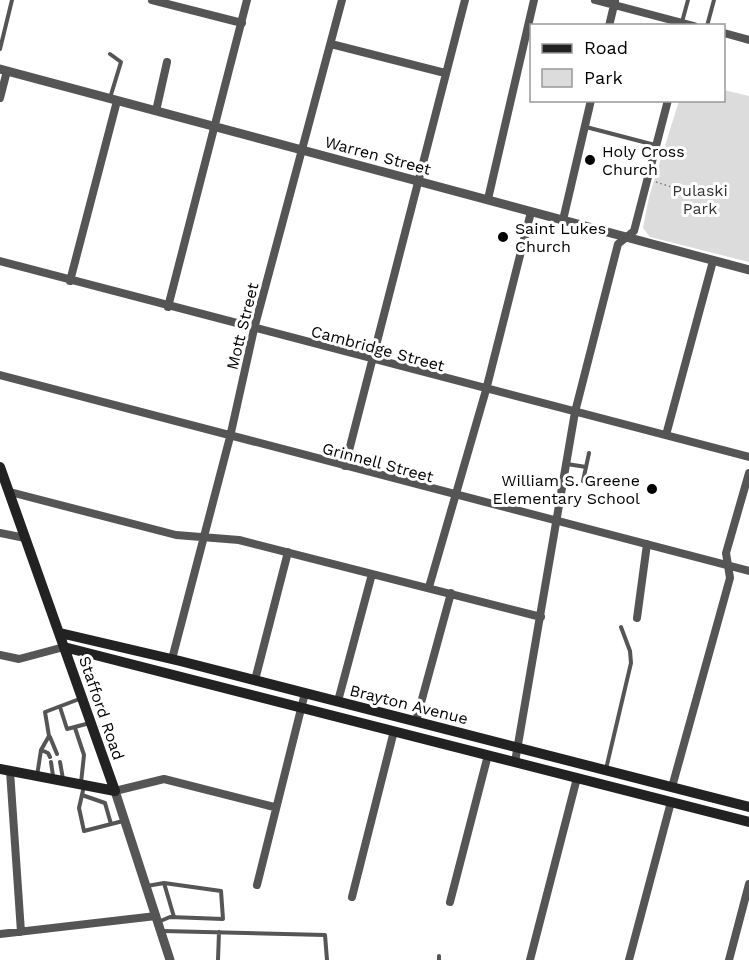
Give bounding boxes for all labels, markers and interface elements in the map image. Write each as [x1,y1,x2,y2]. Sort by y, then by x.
legend [530,24,725,102]
text: Road [584,37,628,58]
text: Park [584,67,623,88]
street label: Warren Street [323,132,433,179]
place label: Holy Cross Church [602,142,685,179]
marker: Holy Cross Church [583,153,597,167]
park label: Pulaski Park [672,181,728,218]
place label: Saint Lukes Church [515,219,606,256]
marker: Saint Lukes Church [496,230,510,244]
street label: Mott Street [223,280,263,372]
street label: Cambridge Street [309,322,447,376]
street label: Grinnell Street [320,439,436,487]
place label: William S. Greene Elementary School [493,471,640,508]
marker: William S. Greene Elementary School [645,482,659,496]
street label: Stafford Road [75,654,128,763]
street label: Brayton Avenue [348,681,470,728]

